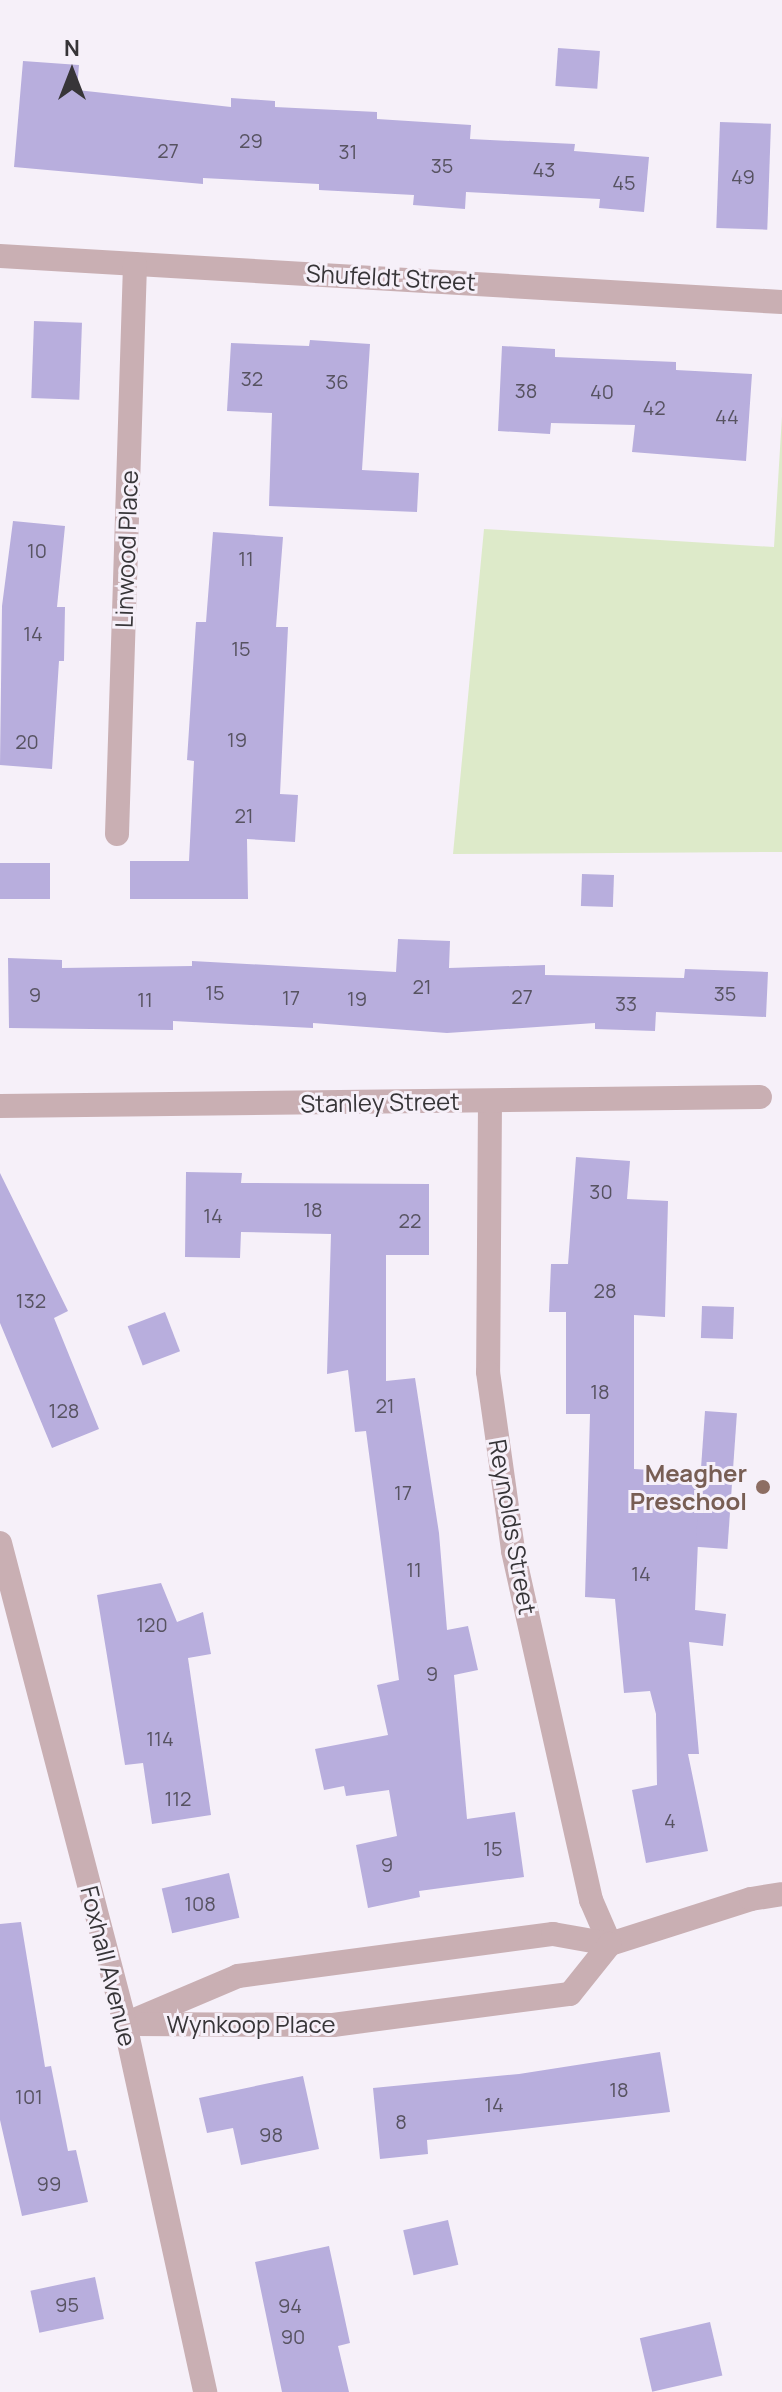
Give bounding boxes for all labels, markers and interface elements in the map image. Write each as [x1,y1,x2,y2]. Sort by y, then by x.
north arrow [32,32,112,112]
text: N [64,33,80,63]
house number: 29 [239,128,263,152]
house number: 27 [157,138,179,162]
house number: 31 [339,139,357,163]
house number: 35 [431,153,453,177]
house number: 43 [533,157,555,181]
house number: 49 [731,164,755,188]
house number: 45 [612,170,636,194]
street label: Shufeldt Street [305,258,477,296]
house number: 32 [241,366,263,390]
house number: 36 [325,369,349,393]
house number: 38 [515,378,537,402]
house number: 40 [590,379,614,403]
house number: 42 [642,395,666,419]
house number: 44 [715,404,739,428]
street label: Linwood Place [109,470,143,628]
house number: 10 [27,538,47,562]
house number: 11 [238,546,254,570]
house number: 14 [23,621,43,645]
house number: 15 [231,636,251,660]
house number: 19 [227,727,247,751]
house number: 20 [15,729,39,753]
house number: 21 [234,803,254,827]
house number: 21 [412,974,432,998]
house number: 15 [205,980,225,1004]
house number: 35 [714,981,736,1005]
house number: 9 [29,982,41,1006]
house number: 27 [511,984,533,1008]
house number: 17 [282,985,300,1009]
house number: 19 [347,986,367,1010]
house number: 11 [137,987,153,1011]
house number: 33 [615,991,637,1015]
street label: Stanley Street [300,1086,460,1118]
house number: 30 [589,1179,613,1203]
house number: 18 [303,1197,323,1221]
house number: 14 [203,1203,223,1227]
house number: 22 [399,1208,421,1232]
house number: 28 [593,1278,617,1302]
house number: 132 [16,1288,46,1312]
house number: 18 [590,1379,610,1403]
house number: 21 [375,1393,395,1417]
house number: 128 [49,1398,79,1422]
street label: Reynolds Street [483,1437,543,1617]
place label: Meagher Preschool [630,1459,747,1515]
marker: Meagher Preschool [754,1478,772,1496]
house number: 17 [394,1480,412,1504]
house number: 11 [406,1557,422,1581]
house number: 14 [631,1561,651,1585]
house number: 120 [136,1612,168,1636]
house number: 9 [426,1661,438,1685]
house number: 114 [146,1726,174,1750]
house number: 112 [165,1786,191,1810]
house number: 4 [664,1808,676,1832]
house number: 15 [483,1836,503,1860]
house number: 9 [381,1852,393,1876]
street label: Foxhall Avenue [75,1883,143,2049]
house number: 108 [184,1891,216,1915]
street label: Wynkoop Place [167,2010,335,2038]
house number: 18 [609,2077,629,2101]
house number: 101 [15,2084,43,2108]
house number: 14 [484,2092,504,2116]
house number: 8 [395,2109,407,2133]
house number: 98 [259,2122,283,2146]
house number: 99 [37,2171,61,2195]
house number: 95 [55,2292,79,2316]
house number: 94 [278,2293,302,2317]
house number: 90 [281,2324,305,2348]

